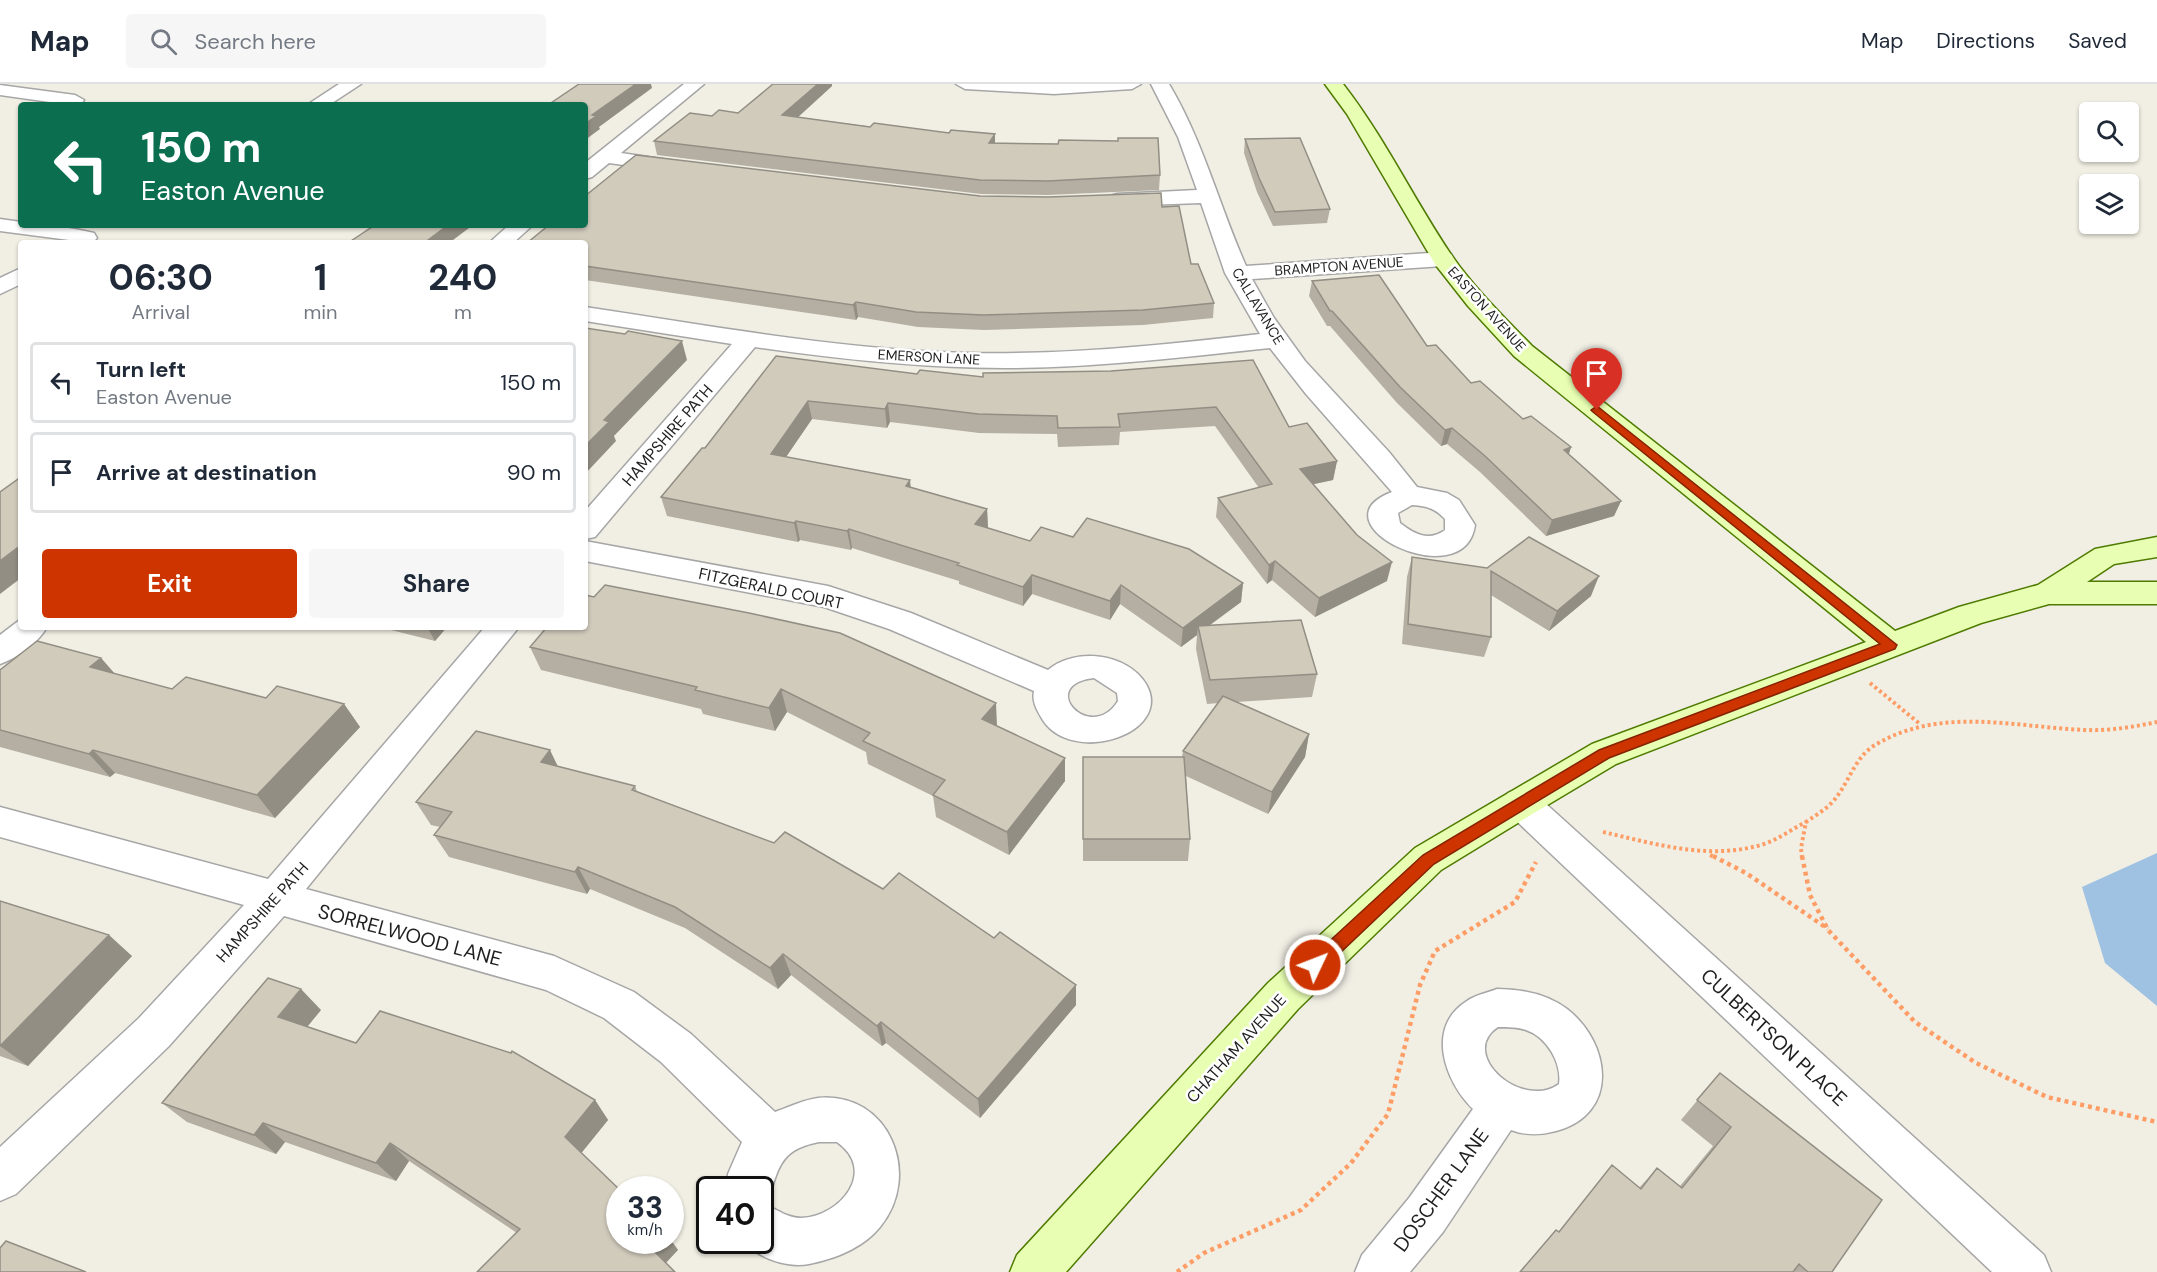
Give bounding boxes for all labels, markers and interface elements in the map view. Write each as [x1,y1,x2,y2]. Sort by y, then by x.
search box [126,14,546,68]
text: Map [30,23,90,60]
icon: search [147,25,180,58]
text: Search here [195,27,316,56]
text: Map [1861,27,1903,55]
text: Directions [1936,27,2035,55]
text: Saved [2068,27,2127,55]
map controls [2079,102,2139,234]
button: search [2079,102,2139,162]
text: 150 m [141,120,261,175]
icon: left [42,126,120,204]
text: Easton Avenue [141,173,325,208]
button: layers [2079,174,2139,234]
street label: BRAMPTON AVENUE [1274,252,1404,279]
text: 06:30 [109,254,213,301]
text: 1 [314,254,327,301]
text: 240 [428,254,497,301]
street label: EASTON AVENUE [1444,263,1530,355]
street label: CALLAVANCE [1228,264,1288,348]
text: Arrival [132,299,190,325]
text: min [304,299,338,325]
text: m [454,299,472,325]
street label: EMERSON LANE [877,345,981,369]
pin [1571,348,1622,410]
text: Turn left [96,355,186,384]
icon: arrive [1580,357,1613,390]
icon: left [45,366,78,399]
text: 150 m [500,368,561,397]
street label: HAMPSHIRE PATH [617,380,717,491]
text: Easton Avenue [96,384,232,410]
icon: arrive [45,456,78,489]
text: Arrive at destination [96,458,317,487]
text: 90 m [507,458,561,487]
button: Exit [42,549,297,618]
button: Share [309,549,564,618]
street label: FITZGERALD COURT [697,563,845,614]
street label: HAMPSHIRE PATH [212,858,313,967]
street label: SORRELWOOD LANE [315,898,505,972]
position arrow [1283,933,1347,997]
street label: CULBERTSON PLACE [1695,963,1853,1111]
street label: CHATHAM AVENUE [1182,990,1291,1107]
street label: DOSCHER LANE [1388,1123,1494,1257]
speed limit sign: 40 [696,1176,774,1254]
text: 33 [627,1188,663,1227]
text: km/h [627,1220,663,1240]

